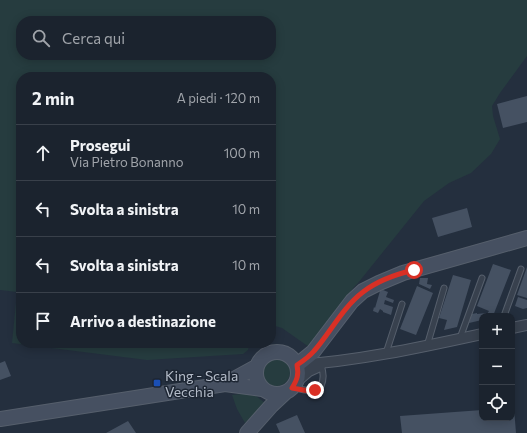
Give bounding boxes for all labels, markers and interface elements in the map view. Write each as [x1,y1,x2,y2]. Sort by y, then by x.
search box [16,16,276,60]
icon: search [30,27,52,49]
text: Cerca qui [62,29,125,47]
text: 2 min [32,88,74,109]
text: A piedi · 120 m [177,90,260,106]
text: Prosegui [70,136,130,154]
icon: ahead [32,142,54,164]
text: 100 m [224,145,260,161]
text: Via Pietro Bonanno [70,154,183,170]
icon: left [32,198,54,220]
text: Svolta a sinistra [70,200,179,218]
text: 10 m [232,201,260,217]
icon: left [32,254,54,276]
text: Svolta a sinistra [70,256,179,274]
text: 10 m [232,257,260,273]
route start [405,261,423,279]
icon: arrive [32,310,54,332]
text: Arrivo a destinazione [70,312,216,330]
map controls [479,313,515,421]
button: + [479,313,515,349]
button: − [479,349,515,385]
place label: King - Scala Vecchia [165,367,238,400]
marker: King - Scala Vecchia [152,378,162,388]
route end [306,381,324,399]
button: locate [479,385,515,421]

